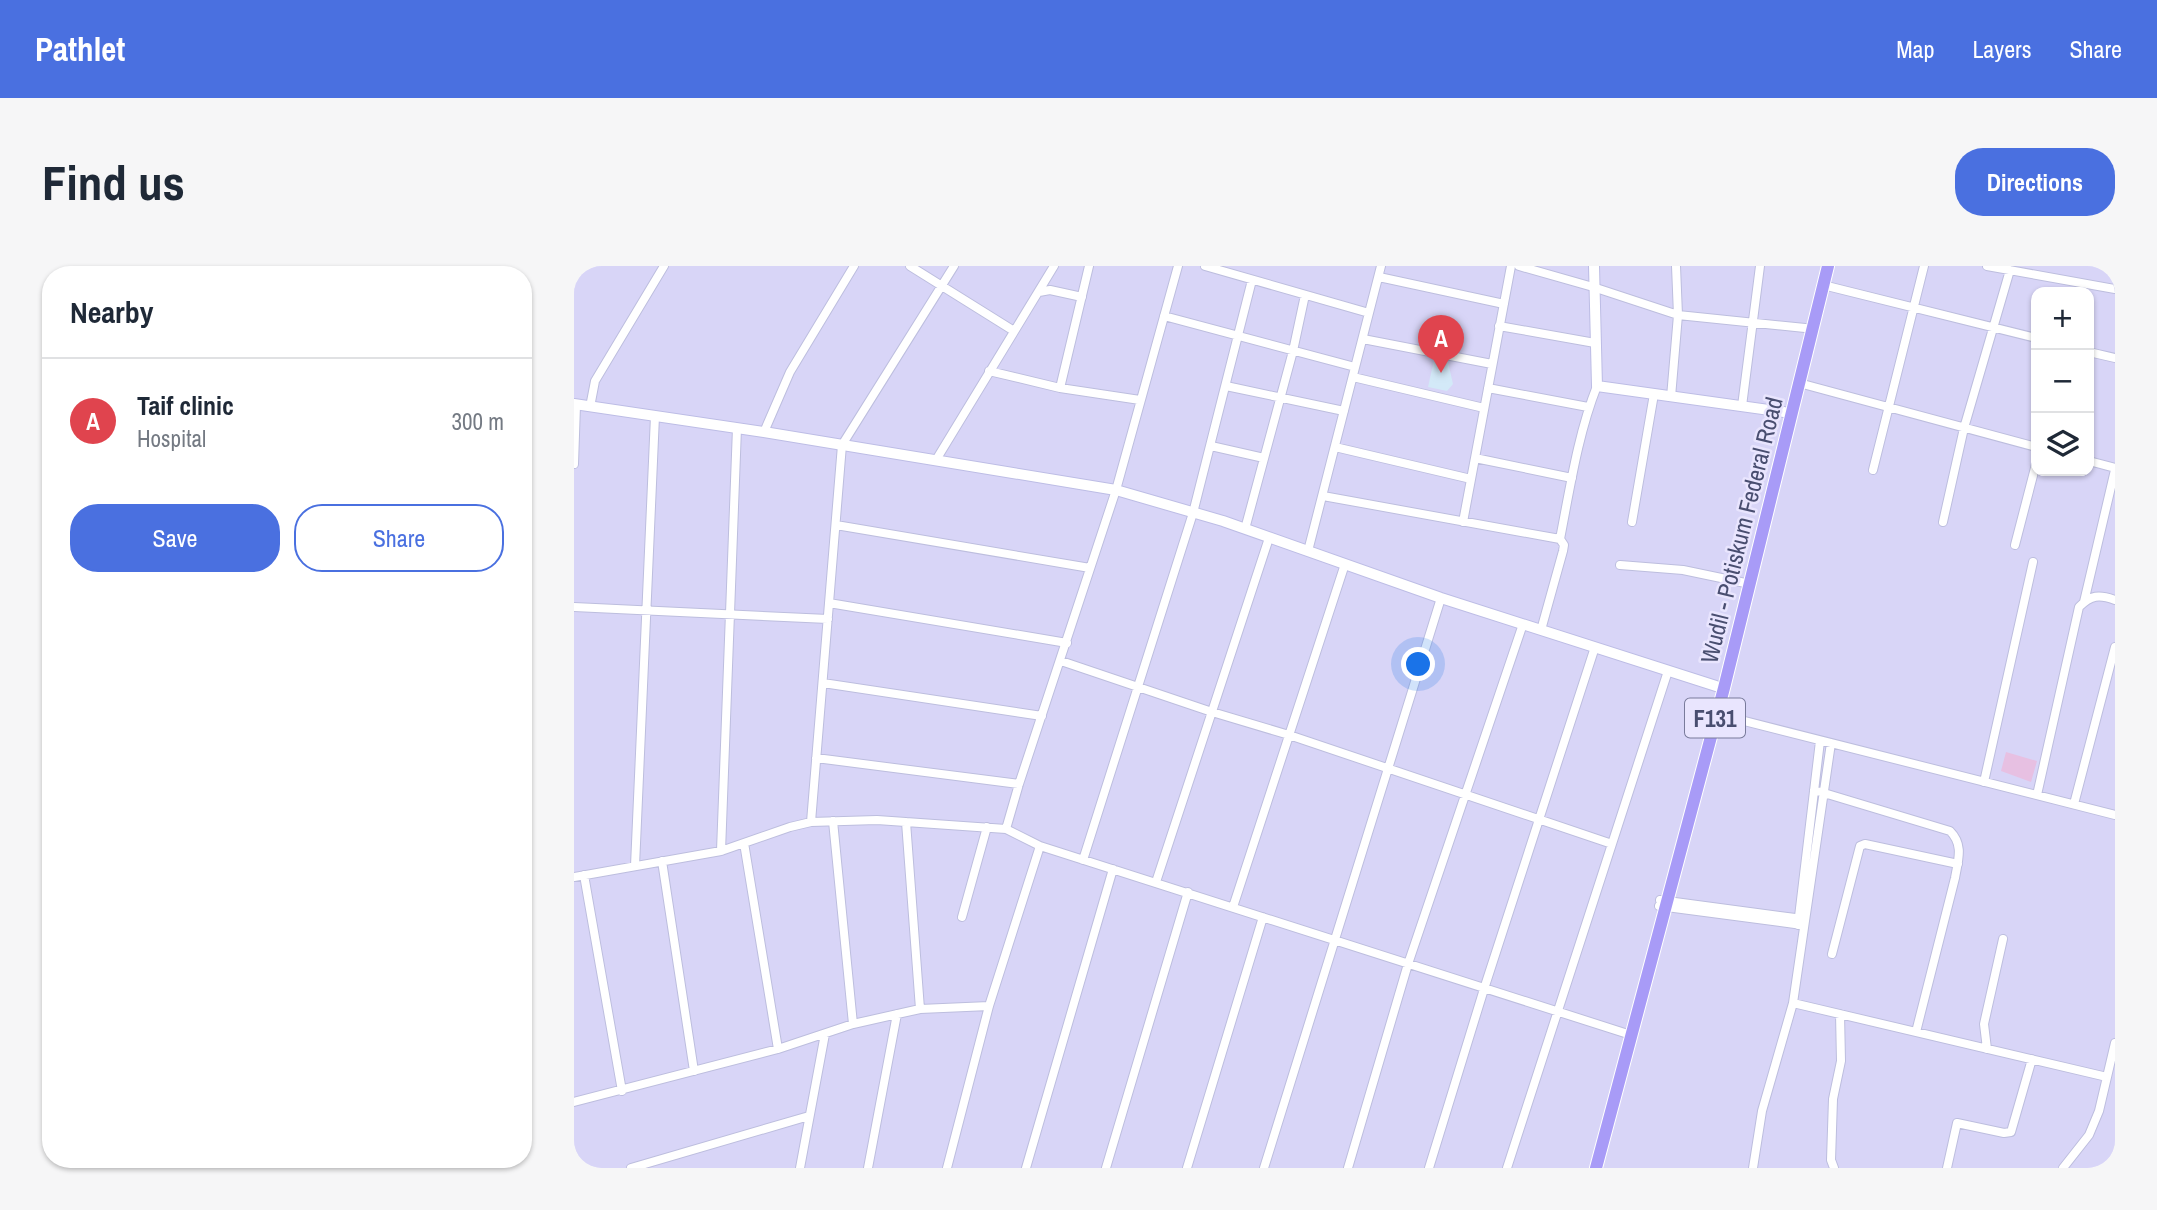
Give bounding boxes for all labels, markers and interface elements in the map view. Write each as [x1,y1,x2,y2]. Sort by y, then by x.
text: Pathlet [35,27,125,71]
text: Map [1896,33,1934,65]
text: Layers [1972,33,2031,65]
text: Share [2069,33,2122,65]
button: Directions [1955,148,2115,216]
text: Find us [42,149,185,215]
map controls [2031,287,2094,476]
button: + [2031,287,2094,350]
text: Nearby [70,292,153,332]
pin: A [1418,315,1464,373]
button: − [2031,350,2094,413]
text: Taif clinic [137,388,234,423]
street label: Wudil - Potiskum Federal Road [1692,394,1790,666]
text: A [86,406,100,437]
text: 300 m [452,406,504,437]
button: layers [2031,413,2094,476]
text: Hospital [137,423,206,454]
button: Save [70,504,280,572]
button: Share [294,504,504,572]
your location [1401,647,1435,681]
road number: F131 [1685,698,1745,738]

